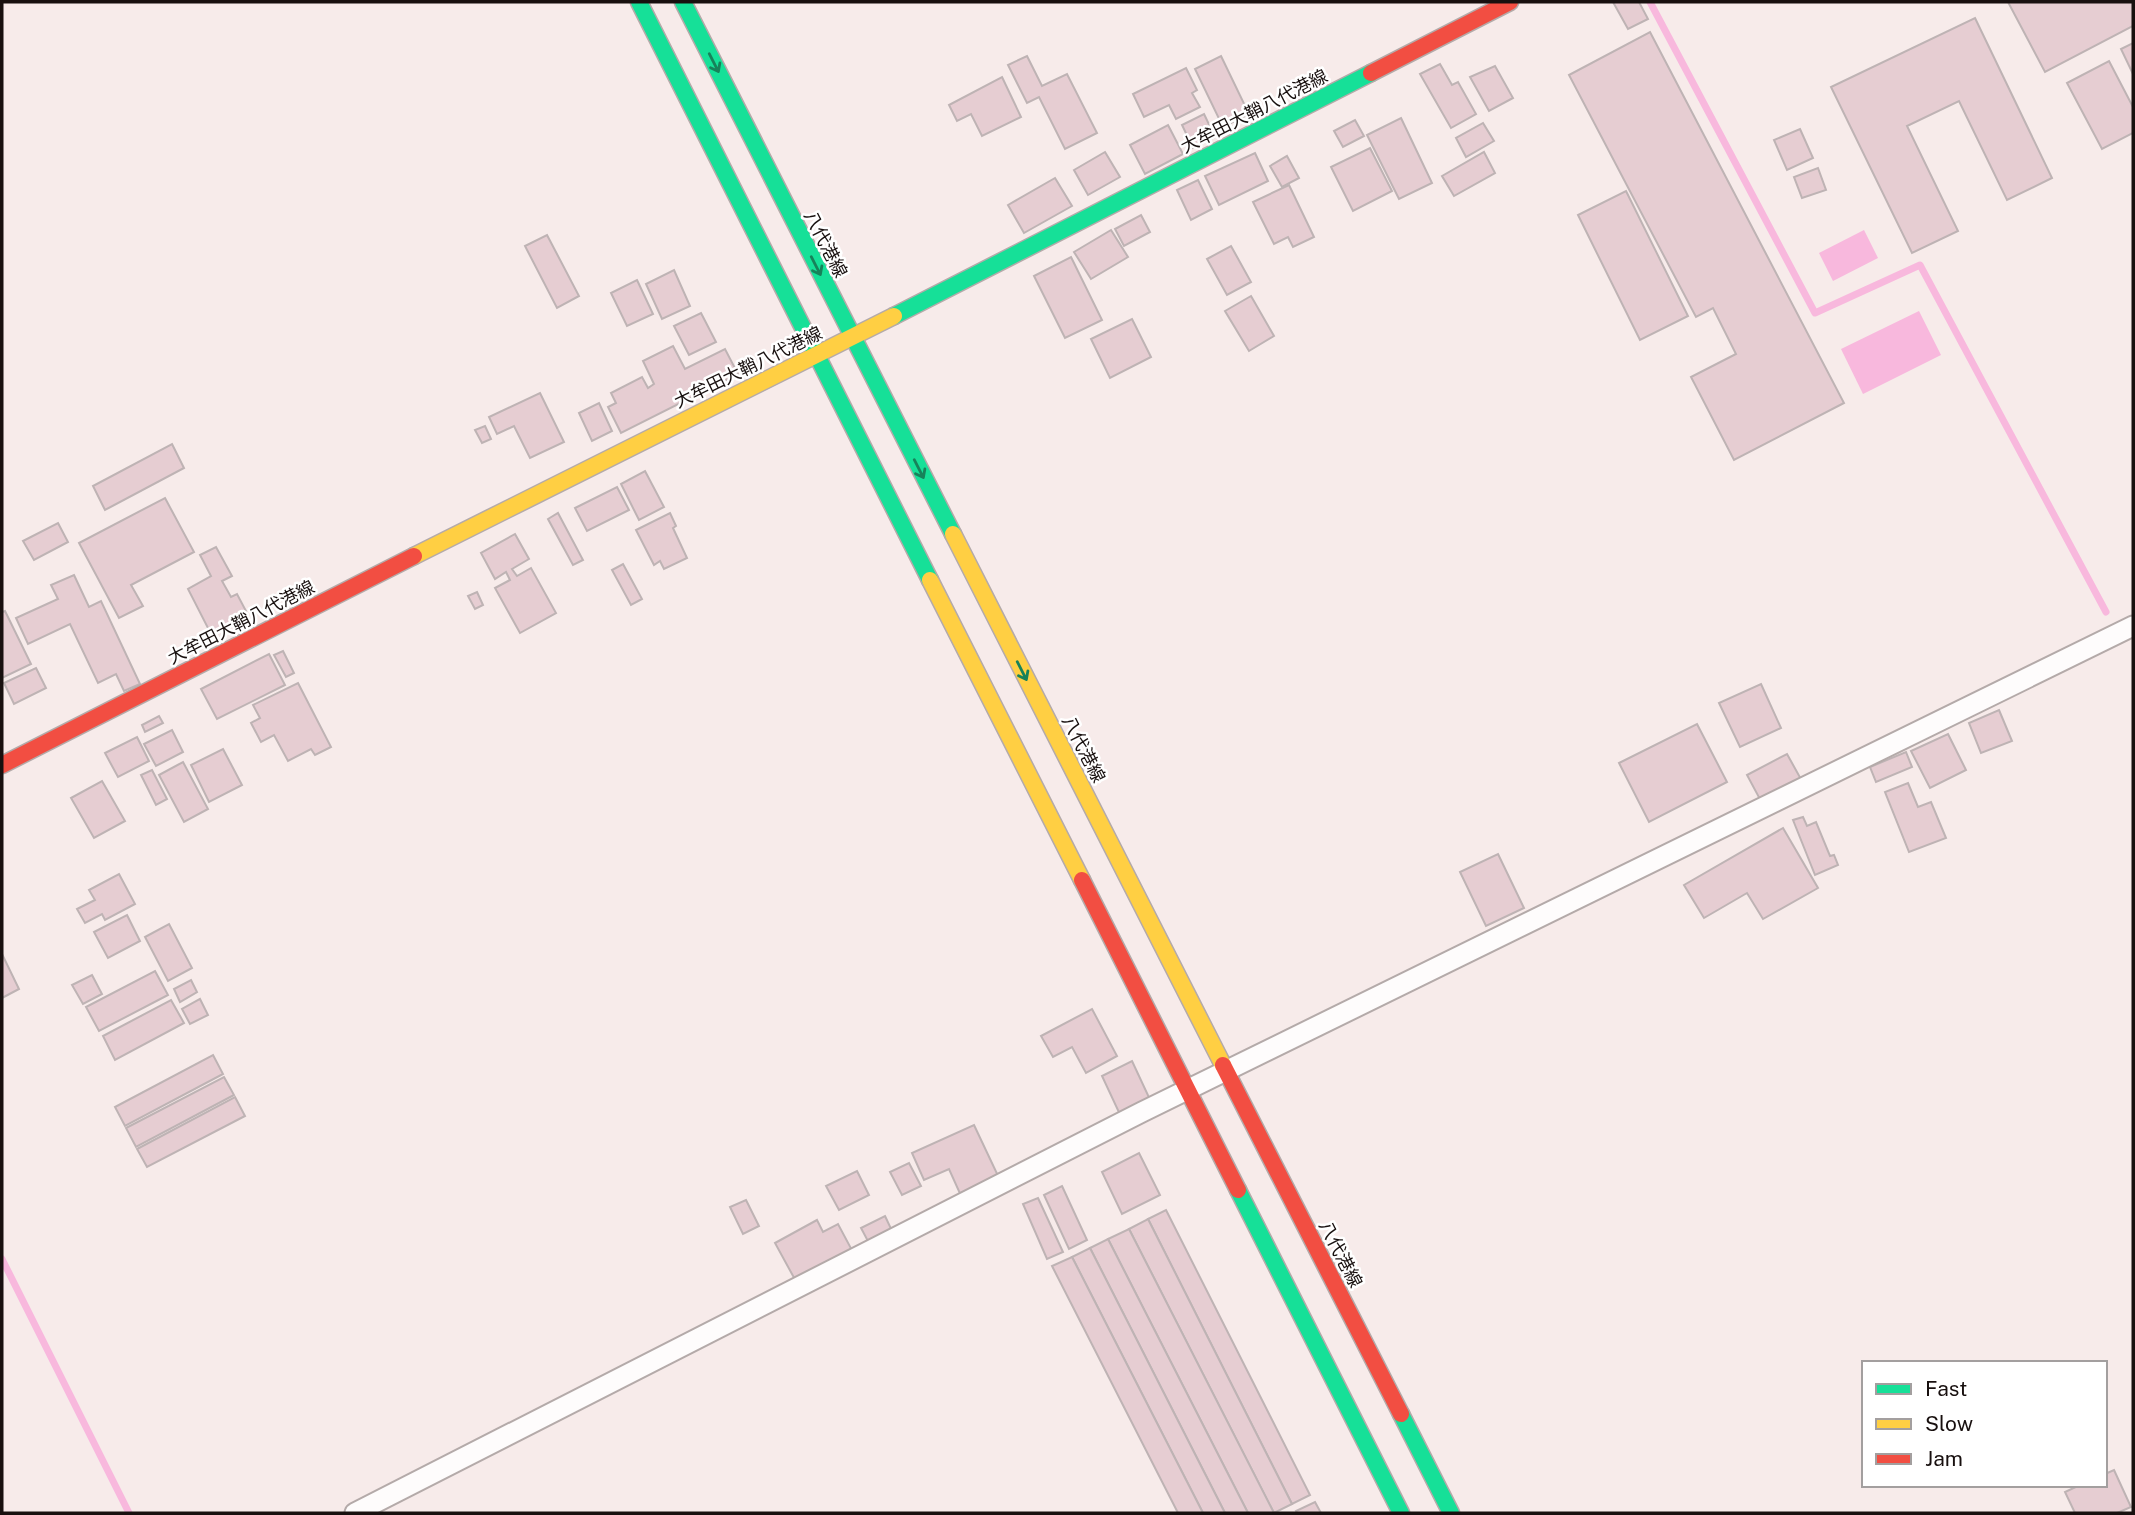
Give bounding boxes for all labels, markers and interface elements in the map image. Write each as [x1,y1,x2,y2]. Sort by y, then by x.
one-way arrow [707,52,721,73]
street label: 大牟田大鞘八代港線 [1177,65,1331,157]
street label: 八代港線 [800,207,852,281]
one-way arrow [809,255,823,276]
street label: 大牟田大鞘八代港線 [671,322,825,412]
one-way arrow [913,458,926,479]
street label: 大牟田大鞘八代港線 [164,576,318,668]
one-way arrow [1016,660,1030,681]
street label: 八代港線 [1058,712,1110,786]
street label: 八代港線 [1315,1217,1367,1291]
legend [1862,1361,2107,1487]
text: Fast [1925,1376,1967,1401]
text: Slow [1925,1411,1973,1436]
text: Jam [1925,1446,1963,1471]

